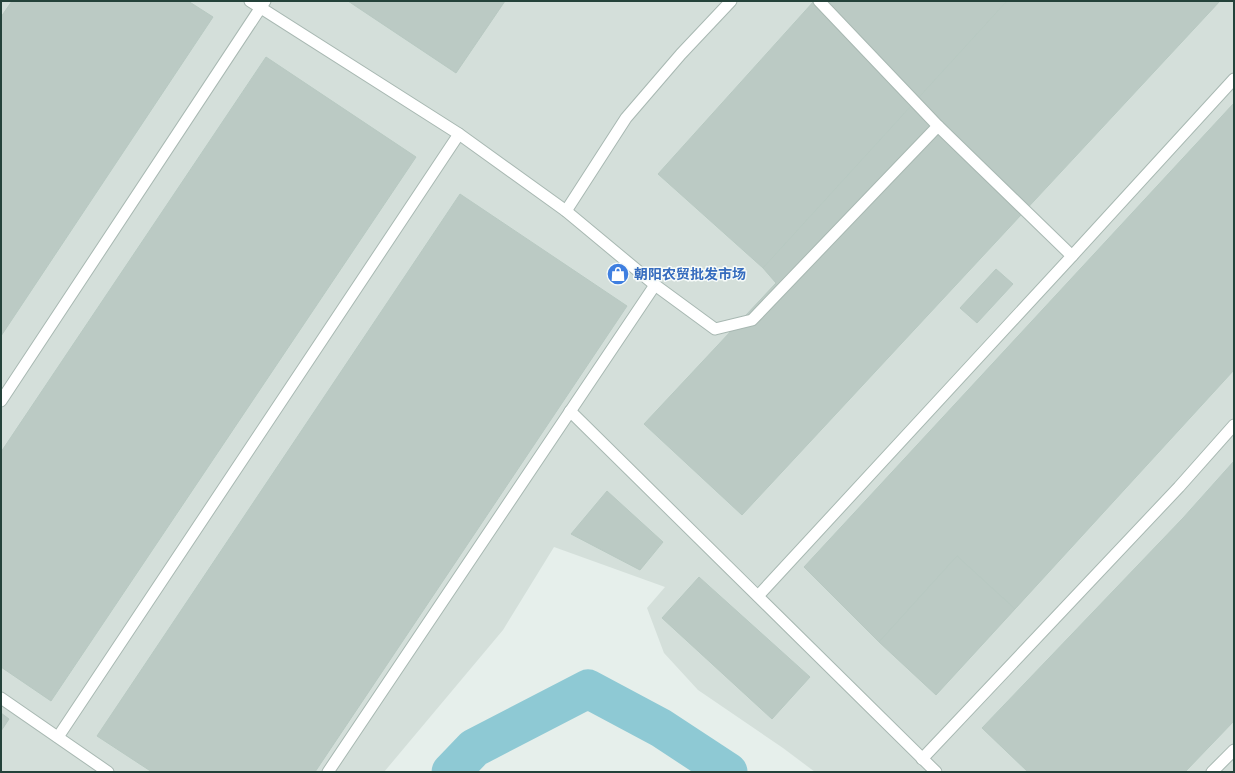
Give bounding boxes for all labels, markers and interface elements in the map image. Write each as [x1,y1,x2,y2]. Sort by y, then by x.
shop icon: 朝阳农贸批发市场 [605,261,631,287]
place label: 朝阳农贸批发市场 [634,266,746,283]

